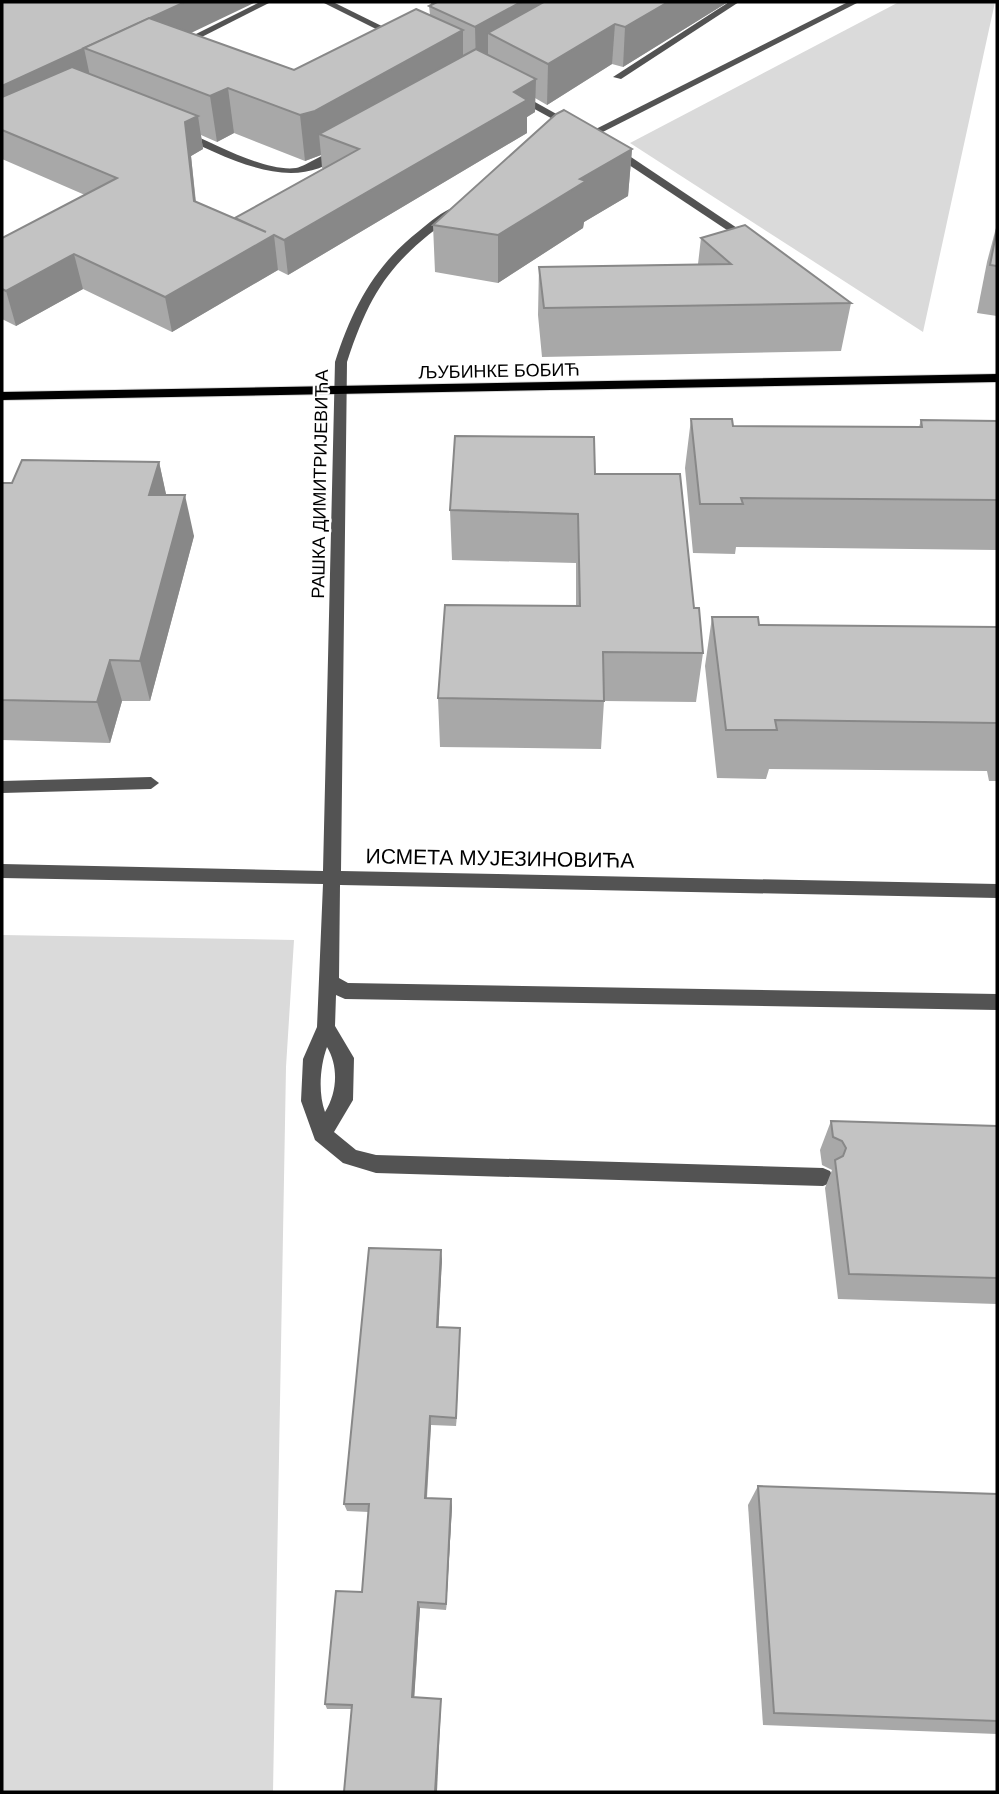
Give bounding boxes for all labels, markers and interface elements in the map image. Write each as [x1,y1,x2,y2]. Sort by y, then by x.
street label: ЉУБИНКЕ БОБИЋ [418,360,580,382]
street label: РАШКА ДИМИТРИЈЕВИЋА [308,369,332,599]
street label: ИСМЕТА МУЈЕЗИНОВИЋА [365,844,635,872]

